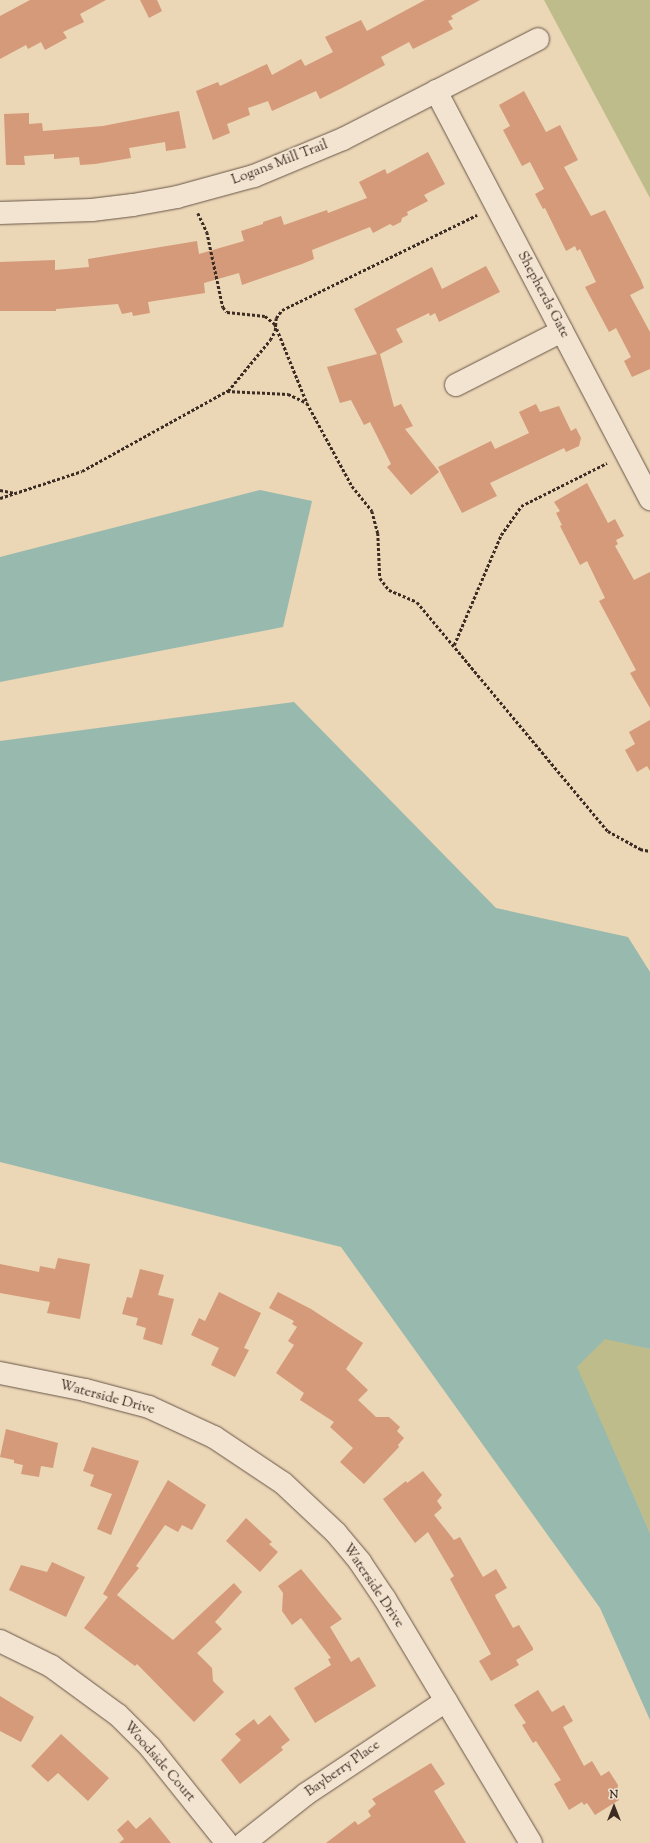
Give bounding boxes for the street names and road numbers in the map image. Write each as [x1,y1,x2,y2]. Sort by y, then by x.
street label: Logans Mill Trail [229,137,331,189]
street label: Shepherds Gate [513,249,573,341]
street label: Waterside Drive [58,1377,156,1419]
street label: Waterside Drive [339,1541,407,1631]
street label: Woodside Court [120,1718,198,1806]
street label: Bayberry Place [302,1737,384,1801]

